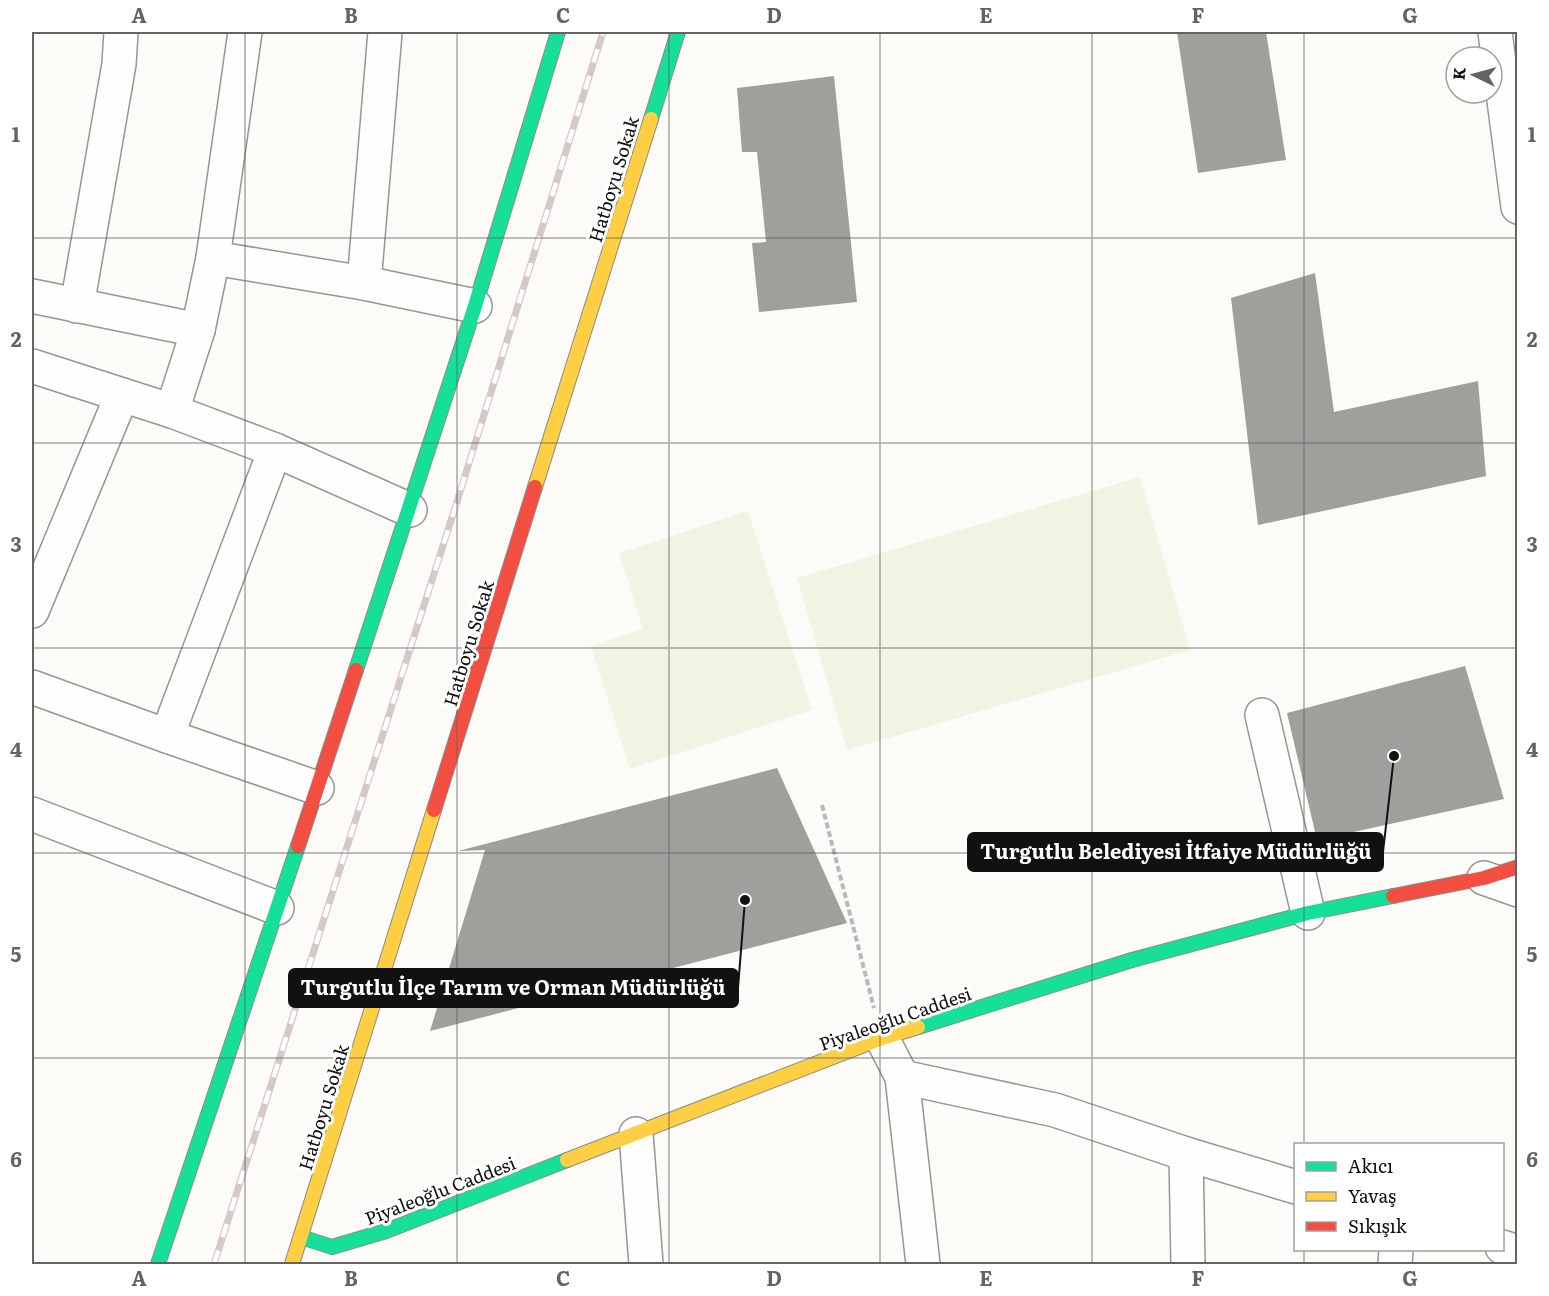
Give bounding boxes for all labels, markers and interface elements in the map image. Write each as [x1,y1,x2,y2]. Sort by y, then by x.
text: A [131,0,147,29]
text: B [344,0,358,29]
text: C [556,0,570,29]
text: D [766,0,782,29]
text: E [979,0,993,29]
text: F [1192,0,1205,29]
text: G [1402,0,1418,29]
north arrow [1444,45,1504,105]
text: K [1446,66,1471,81]
street label: Hatboyu Sokak [581,112,645,245]
text: 1 [12,118,20,148]
text: 1 [1528,118,1536,148]
text: 2 [11,323,22,353]
text: 2 [1527,323,1538,353]
text: 3 [10,528,22,558]
text: 3 [1526,528,1538,558]
street label: Hatboyu Sokak [436,576,500,709]
text: 4 [10,733,22,763]
text: 4 [1526,733,1538,763]
callout: Turgutlu Belediyesi İtfaiye Müdürlüğü [968,833,1383,871]
text: Turgutlu Belediyesi İtfaiye Müdürlüğü [980,835,1372,865]
text: 5 [11,938,22,968]
text: 5 [1527,938,1538,968]
callout: Turgutlu İlçe Tarım ve Orman Müdürlüğü [289,969,738,1007]
text: Turgutlu İlçe Tarım ve Orman Müdürlüğü [301,971,725,1001]
street label: Piyaleoğlu Caddesi [815,979,975,1057]
street label: Hatboyu Sokak [291,1040,355,1173]
text: 6 [10,1143,22,1173]
legend [1294,1143,1504,1251]
text: 6 [1526,1143,1538,1173]
street label: Piyaleoğlu Caddesi [361,1149,519,1231]
text: Akıcı [1348,1152,1393,1179]
text: Yavaş [1348,1182,1396,1209]
text: Sıkışık [1348,1212,1408,1239]
text: A [131,1262,147,1292]
text: B [344,1262,358,1292]
text: C [556,1262,570,1292]
text: D [766,1262,782,1292]
text: E [979,1262,993,1292]
text: F [1192,1262,1205,1292]
text: G [1402,1262,1418,1292]

